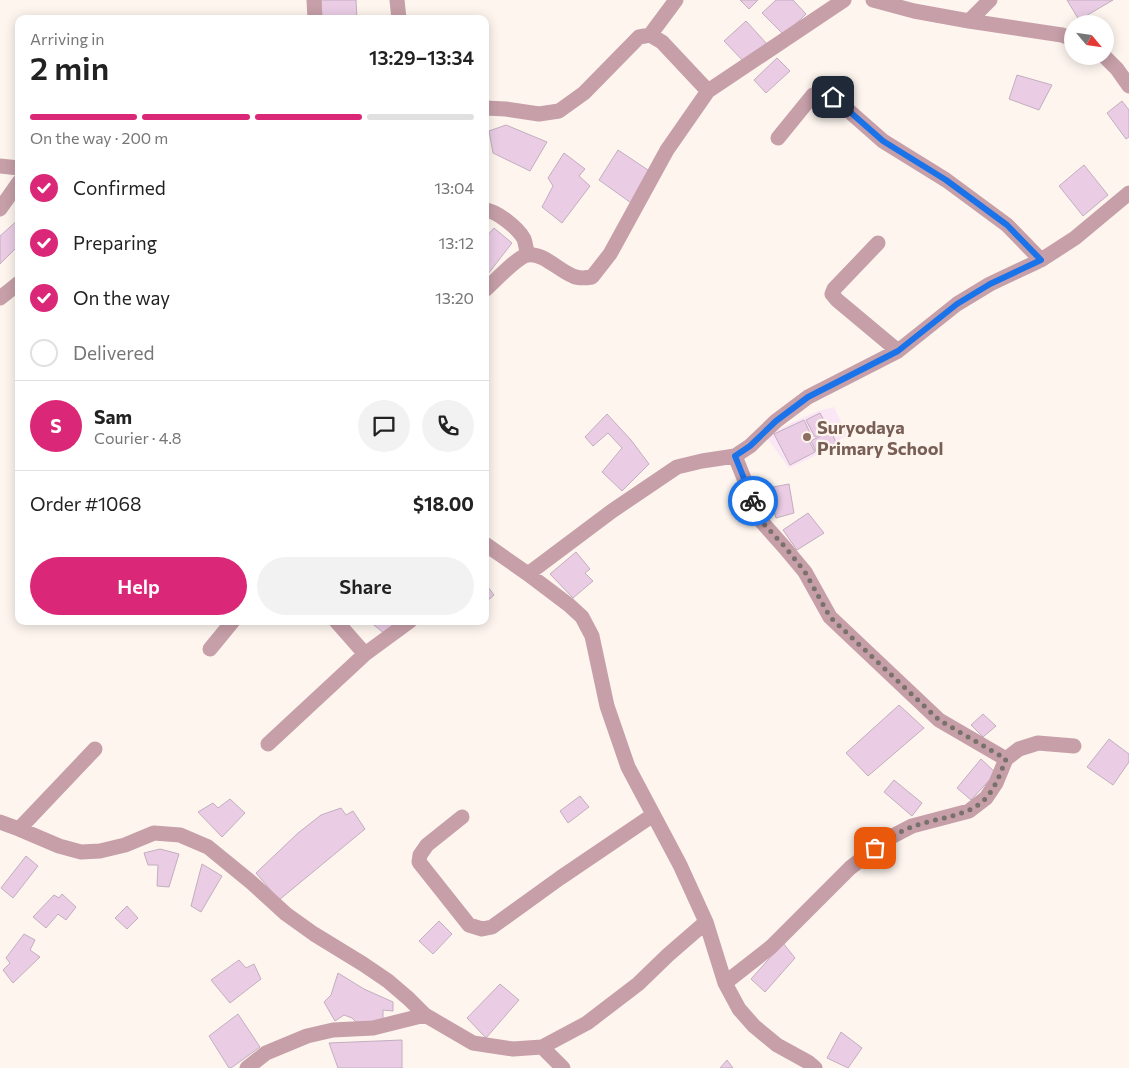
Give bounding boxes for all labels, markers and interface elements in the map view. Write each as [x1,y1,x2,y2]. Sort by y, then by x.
north arrow [1064,15,1114,65]
map controls [1064,15,1114,65]
text: Arriving in [30,29,104,48]
text: 13:29–13:34 [369,46,474,69]
text: 2 min [30,47,109,87]
pin [812,76,854,118]
icon: home [819,83,847,111]
text: On the way · 200 m [30,128,168,147]
icon: check [30,174,58,202]
text: Confirmed [73,176,166,199]
text: 13:04 [434,178,474,197]
icon: check [30,229,58,257]
text: Preparing [73,231,157,254]
text: 13:12 [439,233,474,252]
icon: check [30,284,58,312]
text: On the way [73,286,170,309]
text: 13:20 [435,288,474,307]
text: Delivered [73,341,154,364]
button: chat [358,400,410,452]
button: phone [422,400,474,452]
text: Sam [94,405,132,428]
text: S [50,414,62,437]
place label: Suryodaya Primary School [817,416,943,459]
text: Courier · 4.8 [94,428,181,447]
marker: Suryodaya Primary School [801,431,813,443]
courier [728,476,778,526]
icon: bike [739,487,767,515]
text: Order #1068 [30,492,142,515]
text: $18.00 [413,492,474,515]
button: Help [30,557,247,615]
button: Share [257,557,474,615]
pin [854,827,896,869]
icon: bag [861,834,889,862]

